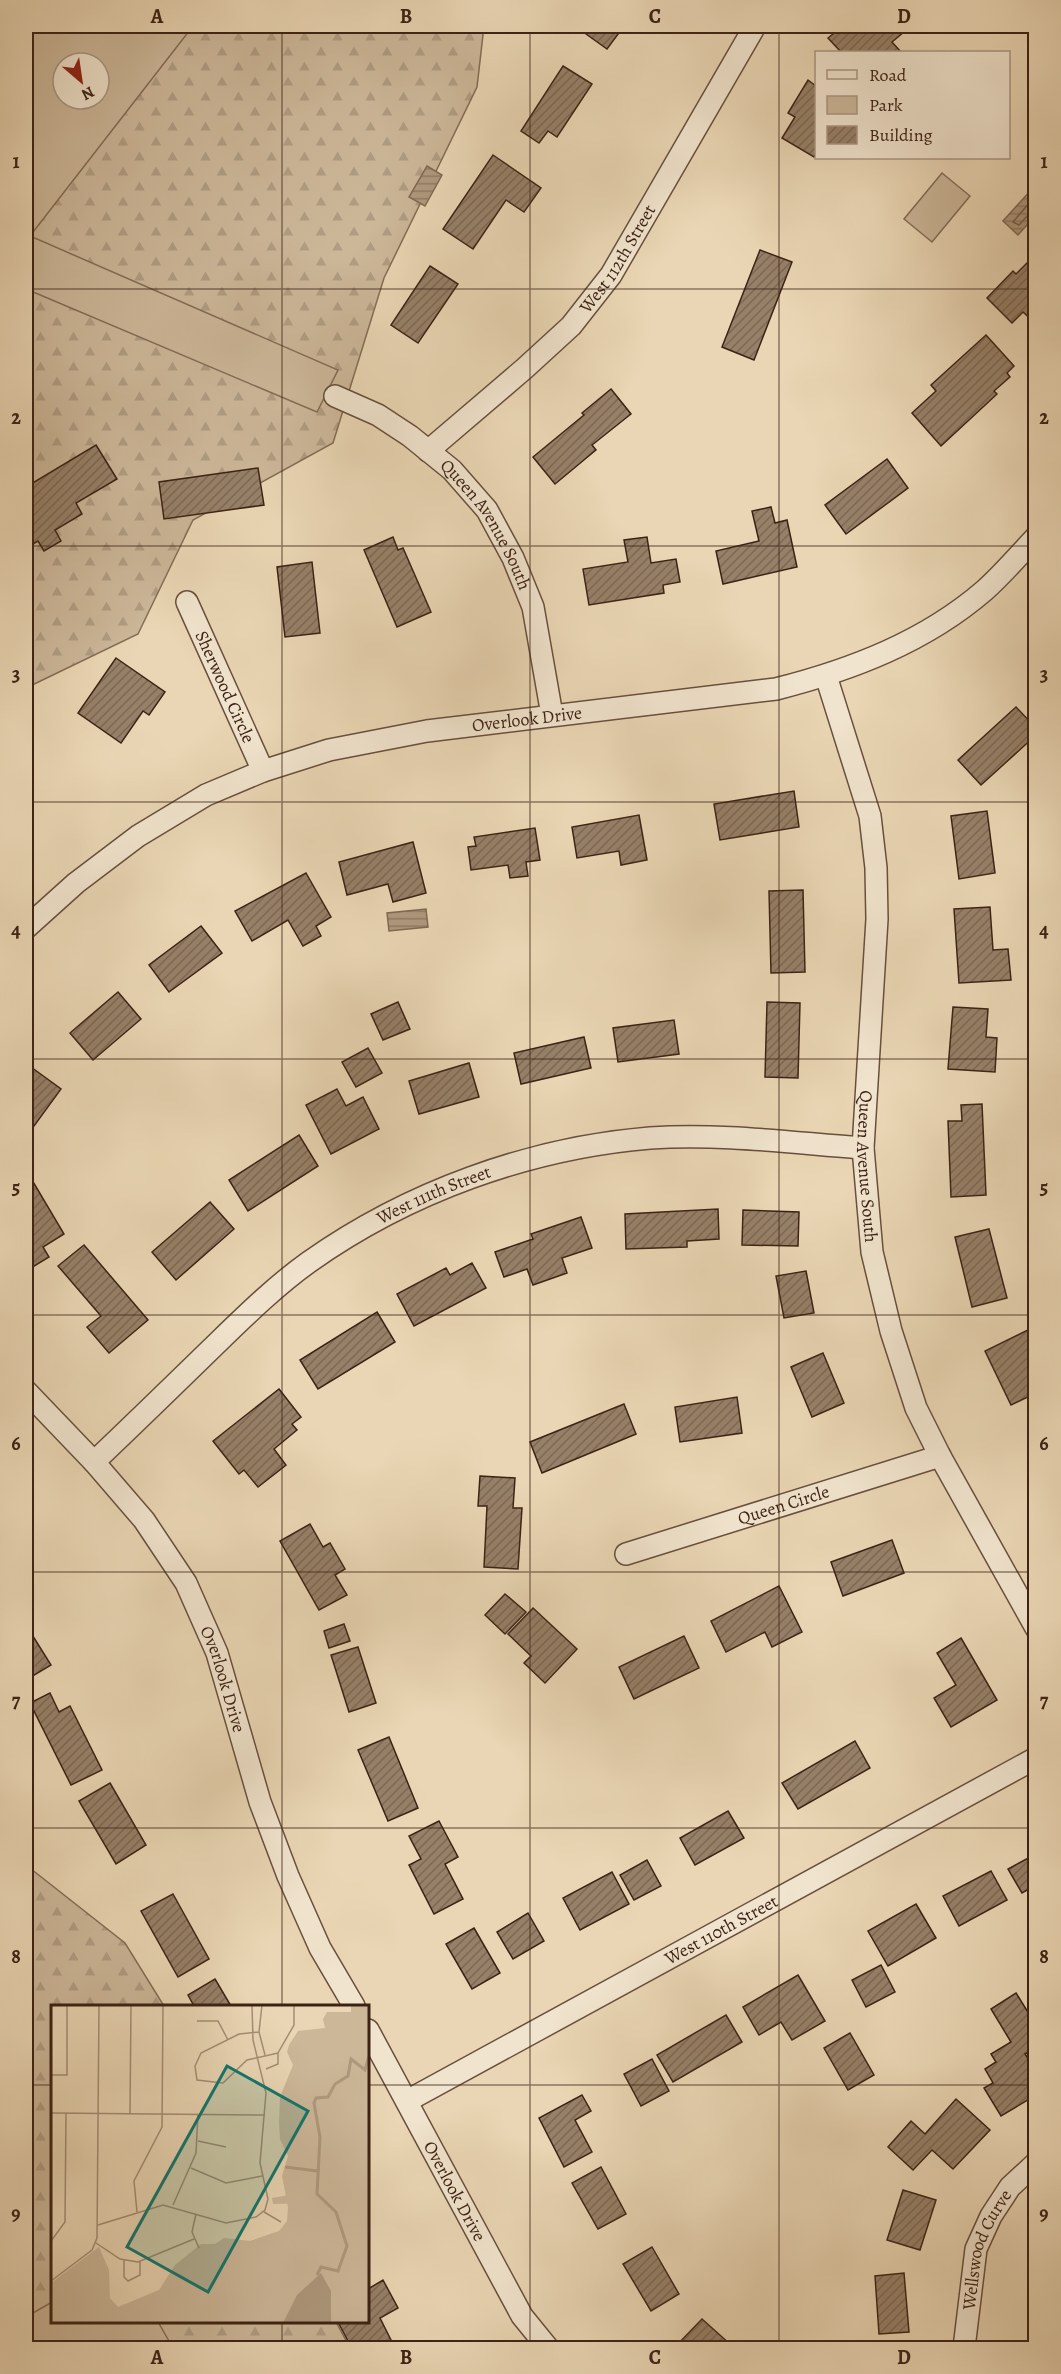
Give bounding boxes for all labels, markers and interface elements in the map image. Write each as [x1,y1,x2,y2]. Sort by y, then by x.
text: A [150,3,164,30]
text: B [400,3,412,30]
text: C [649,3,661,30]
text: D [897,3,911,30]
north arrow [51,51,111,111]
legend [815,51,1010,159]
text: Road [869,63,907,87]
text: N [77,81,98,106]
text: Park [869,93,903,117]
text: Building [869,123,933,147]
text: 1 [12,148,20,175]
text: 1 [1040,148,1048,175]
street label: West 112th Street [573,200,661,319]
text: 2 [11,404,21,431]
text: 2 [1039,404,1049,431]
street label: Queen Avenue South [435,453,537,594]
street label: Sherwood Circle [189,627,261,747]
text: 3 [12,661,20,688]
text: 3 [1040,661,1048,688]
street label: Overlook Drive [470,700,583,738]
text: 4 [11,917,21,944]
text: 4 [1039,917,1049,944]
street label: Queen Avenue South [851,1090,883,1244]
street label: West 111th Street [371,1160,494,1230]
text: 5 [12,1174,20,1201]
text: 5 [1040,1174,1048,1201]
text: 6 [11,1430,21,1457]
text: 6 [1039,1430,1049,1457]
street label: Queen Circle [735,1479,832,1530]
street label: Overlook Drive [194,1622,251,1735]
text: 7 [12,1687,21,1714]
text: 7 [1040,1687,1049,1714]
street label: West 110th Street [660,1889,782,1971]
text: 8 [11,1943,21,1970]
text: 8 [1039,1943,1049,1970]
inset map [51,2005,369,2323]
street label: Overlook Drive [418,2137,492,2246]
street label: Wellswood Curve [957,2185,1017,2312]
text: 9 [11,2200,21,2227]
text: 9 [1039,2200,1049,2227]
text: A [150,2344,164,2371]
text: B [400,2344,412,2371]
text: C [649,2344,661,2371]
text: D [897,2344,911,2371]

